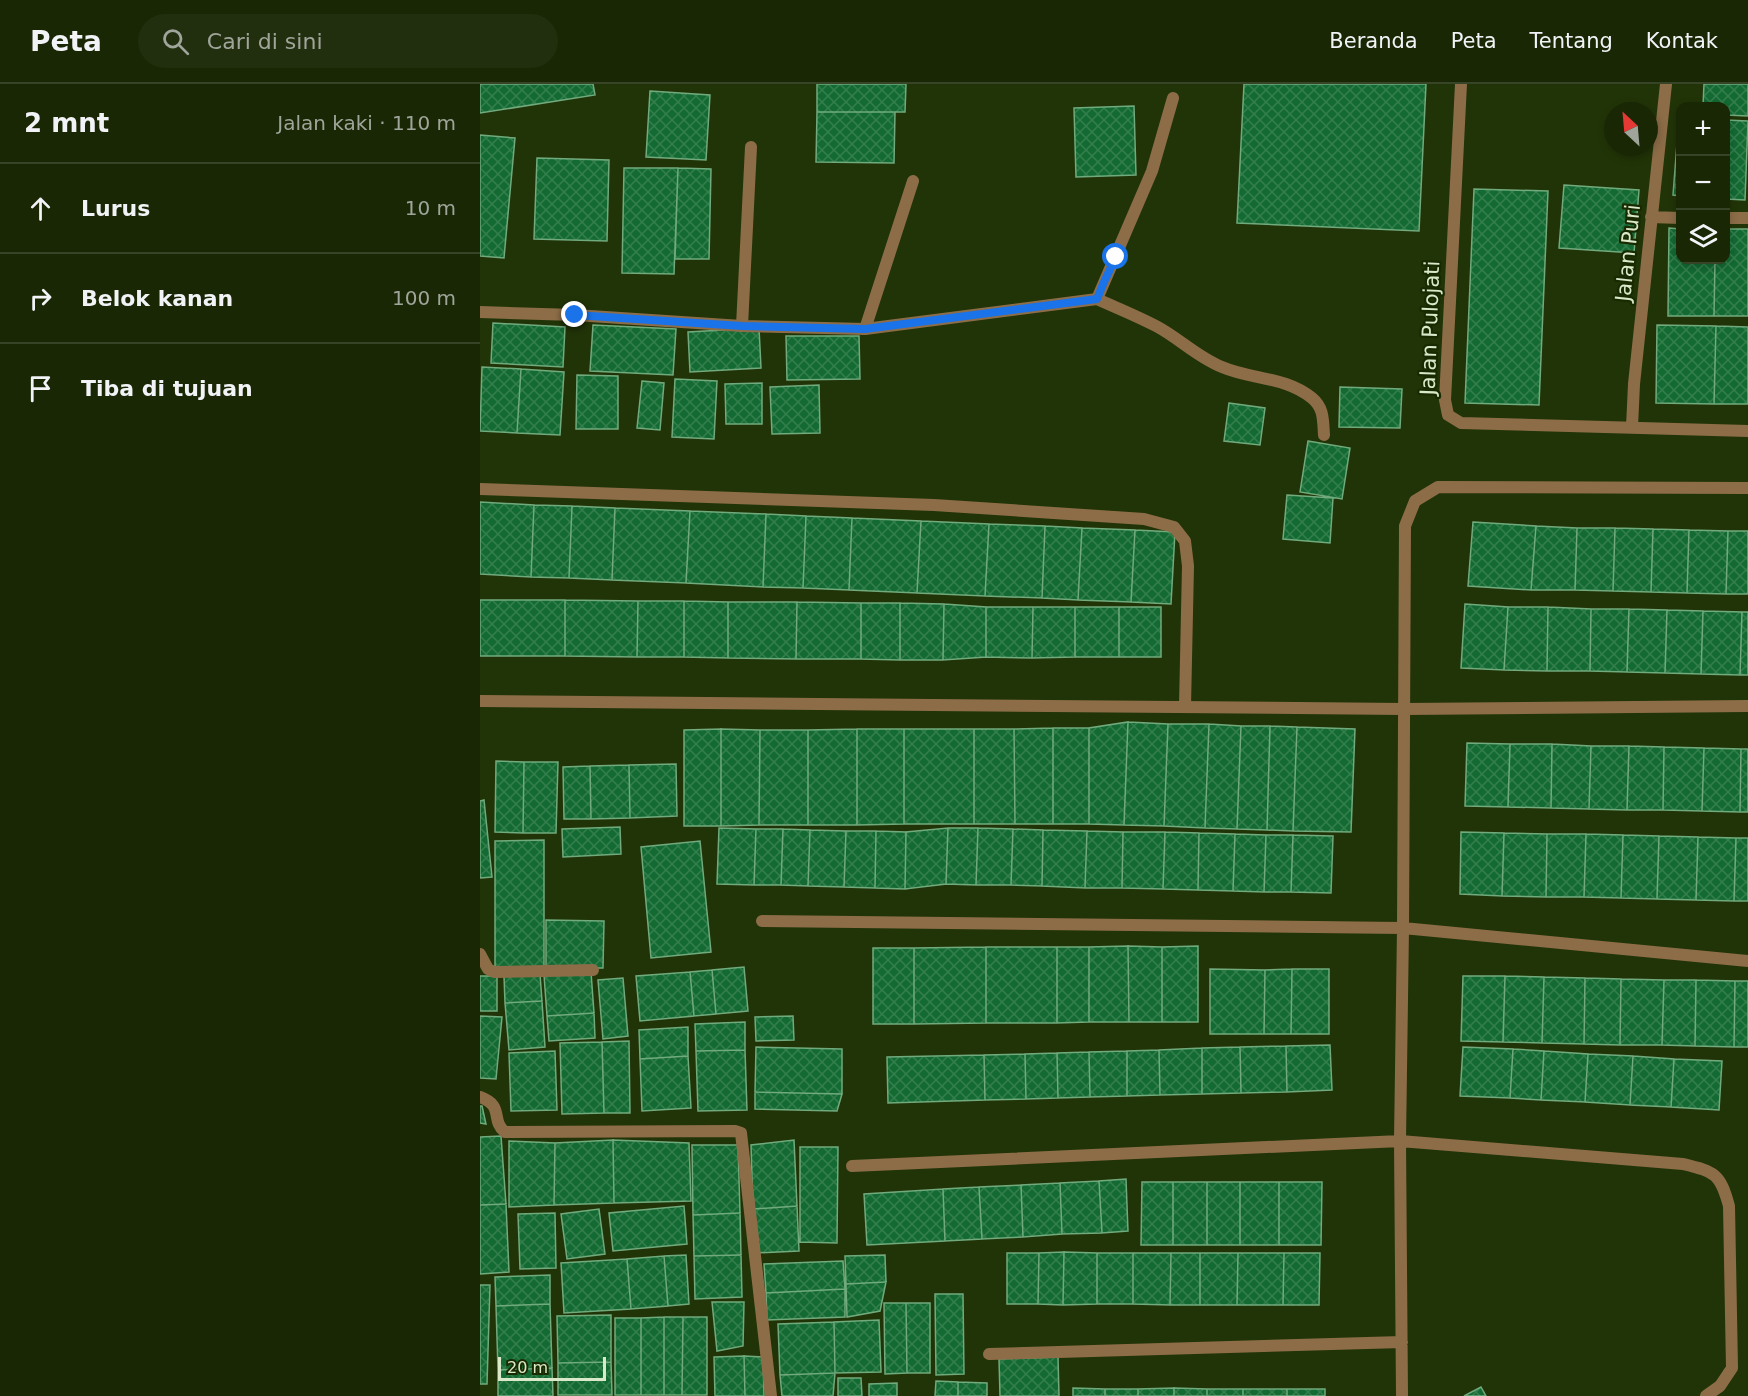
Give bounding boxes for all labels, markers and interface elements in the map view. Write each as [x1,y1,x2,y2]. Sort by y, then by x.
search box [138,14,558,68]
text: Peta [30,25,102,58]
icon: search [159,25,192,58]
text: Cari di sini [207,29,323,54]
text: Beranda [1329,29,1418,53]
text: Peta [1451,29,1497,53]
text: Tentang [1530,29,1613,53]
text: Kontak [1646,29,1718,53]
north arrow [1604,102,1658,156]
map controls [1676,102,1730,264]
button: + [1676,102,1730,156]
text: 2 mnt [24,108,109,138]
text: Jalan kaki · 110 m [277,111,456,135]
button: − [1676,156,1730,210]
icon: ahead [24,192,57,225]
text: Lurus [81,196,150,221]
text: 10 m [405,196,456,220]
street label: Jalan Puri [1611,203,1645,305]
button: layers [1676,210,1730,264]
route start [1102,243,1128,269]
street label: Jalan Pulojati [1416,260,1444,398]
icon: right [24,282,57,315]
text: Belok kanan [81,286,233,311]
text: 100 m [392,286,456,310]
route end [561,301,587,327]
icon: arrive [24,372,57,405]
text: Tiba di tujuan [81,376,253,401]
scale bar [498,1354,606,1382]
text: 20 m [507,1358,548,1377]

